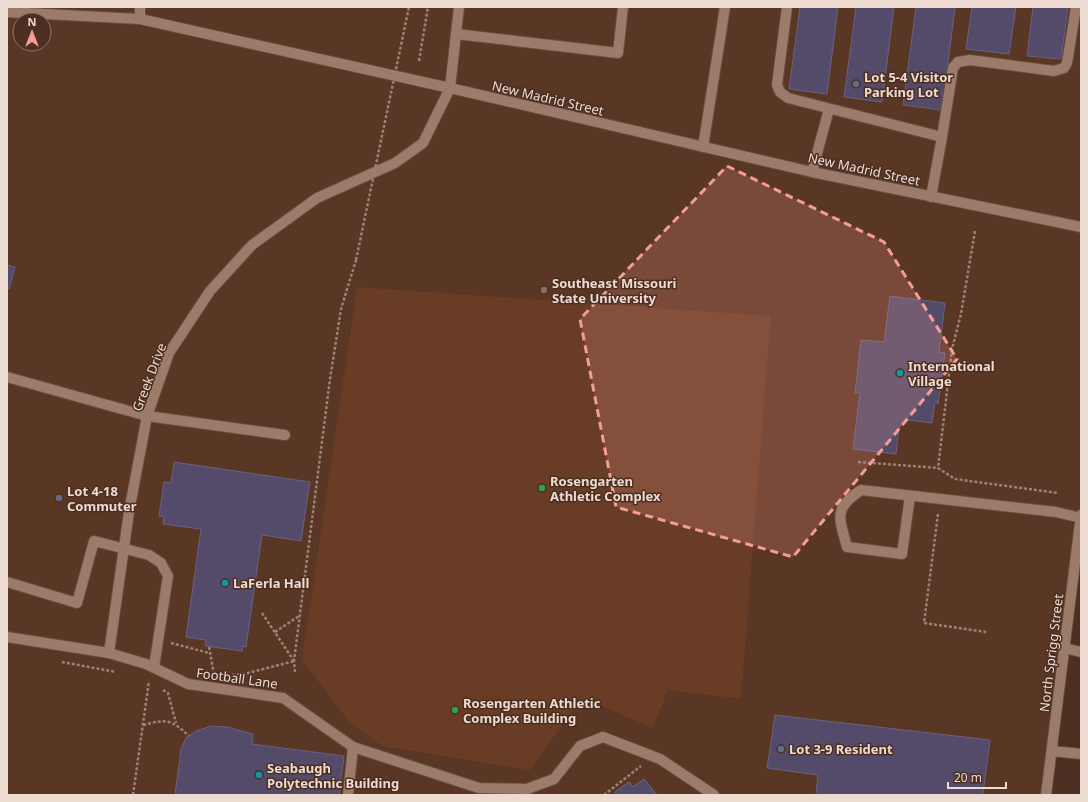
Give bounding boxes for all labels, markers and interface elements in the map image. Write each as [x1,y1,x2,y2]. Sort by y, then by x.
north arrow [12,12,52,52]
text: N [28,14,36,29]
place label: Lot 5-4 Visitor Parking Lot [864,68,953,101]
street label: New Madrid Street [490,76,606,120]
marker: Lot 5-4 Visitor Parking Lot [851,79,861,89]
street label: New Madrid Street [806,148,922,190]
place label: Southeast Missouri State University [552,274,677,307]
marker: Southeast Missouri State University [539,285,549,295]
street label: Greek Drive [128,340,170,414]
place label: International Village [908,357,995,390]
marker: International Village [895,368,905,378]
place label: Rosengarten Athletic Complex [550,472,661,505]
place label: Lot 4-18 Commuter [67,482,137,515]
marker: Rosengarten Athletic Complex [537,483,547,493]
marker: Lot 4-18 Commuter [54,493,64,503]
place label: LaFerla Hall [233,574,309,592]
marker: LaFerla Hall [220,578,230,588]
street label: North Sprigg Street [1035,593,1067,713]
street label: Football Lane [195,663,279,693]
place label: Rosengarten Athletic Complex Building [463,694,601,727]
marker: Rosengarten Athletic Complex Building [450,705,460,715]
place label: Lot 3-9 Resident [789,740,893,758]
marker: Lot 3-9 Resident [776,744,786,754]
place label: Seabaugh Polytechnic Building [267,759,399,792]
scale bar [948,764,1006,790]
text: 20 m [954,769,982,786]
marker: Seabaugh Polytechnic Building [254,770,264,780]

